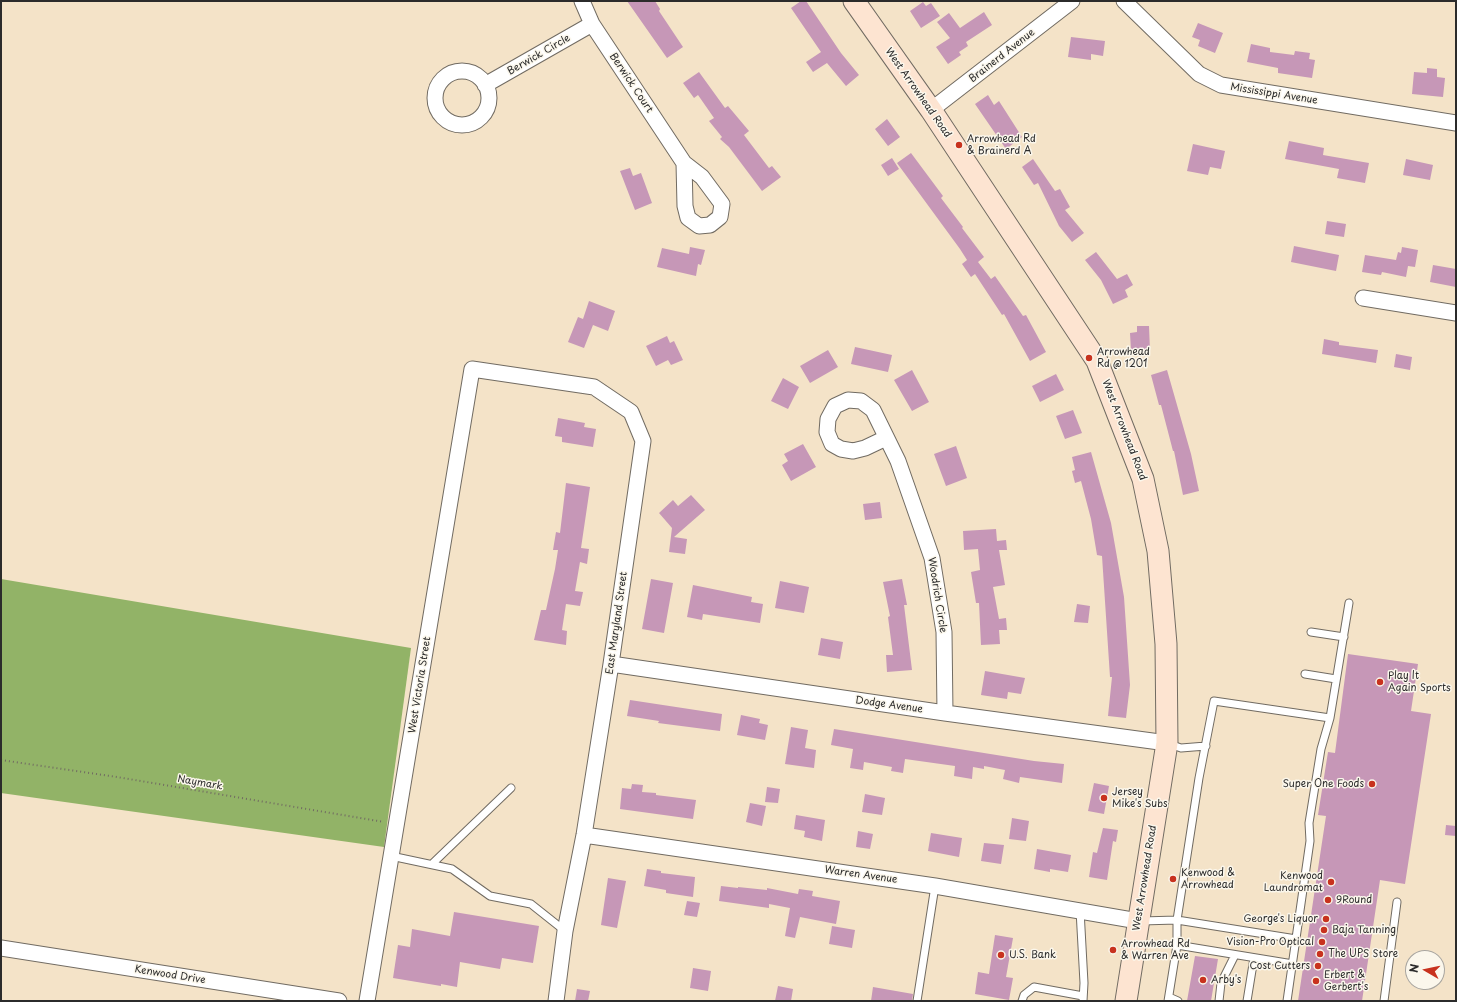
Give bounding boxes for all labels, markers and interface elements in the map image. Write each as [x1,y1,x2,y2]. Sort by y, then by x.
street label: Brainerd Avenue [967,27,1037,85]
street label: Berwick Circle [505,32,573,78]
street label: West Arrowhead Road [882,46,954,140]
street label: Berwick Court [607,51,655,115]
street label: Mississippi Avenue [1229,81,1319,107]
place label: Arrowhead Rd & Brainerd A [967,133,1036,156]
marker: Arrowhead Rd & Brainerd A [954,140,964,150]
place label: Arrowhead Rd @ 1201 [1097,346,1150,370]
marker: Arrowhead Rd @ 1201 [1084,353,1094,363]
street label: West Arrowhead Road [1099,378,1149,482]
street label: Woodrich Circle [925,556,949,634]
street label: East Maryland Street [604,571,630,675]
street label: West Victoria Street [406,636,434,734]
place label: Play It Again Sports [1388,670,1451,694]
marker: Play It Again Sports [1375,677,1385,687]
street label: Dodge Avenue [854,694,924,716]
street label: Naymark [176,773,224,793]
place label: Super One Foods [1283,778,1364,790]
marker: Super One Foods [1367,779,1377,789]
place label: Jersey Mike's Subs [1112,786,1168,810]
marker: Jersey Mike's Subs [1099,793,1109,803]
street label: West Arrowhead Road [1131,824,1159,932]
street label: Warren Avenue [824,864,898,886]
place label: Kenwood & Arrowhead [1181,867,1235,890]
place label: Kenwood Laundromat [1264,870,1323,894]
marker: Kenwood & Arrowhead [1168,874,1178,884]
marker: Kenwood Laundromat [1326,877,1336,887]
place label: 9Round [1336,894,1372,906]
marker: 9Round [1323,895,1333,905]
place label: George's Liquor [1244,913,1318,925]
marker: George's Liquor [1321,914,1331,924]
place label: Baja Tanning [1332,924,1396,936]
marker: Baja Tanning [1319,925,1329,935]
place label: Vision-Pro Optical [1226,936,1314,948]
marker: Vision-Pro Optical [1317,937,1327,947]
place label: Arrowhead Rd & Warren Ave [1121,938,1190,962]
marker: Arrowhead Rd & Warren Ave [1108,945,1118,955]
place label: The UPS Store [1328,948,1398,960]
place label: U.S. Bank [1009,949,1056,961]
marker: The UPS Store [1315,949,1325,959]
marker: U.S. Bank [996,950,1006,960]
north arrow [1405,950,1445,990]
place label: Cost Cutters [1249,960,1310,972]
marker: Cost Cutters [1313,961,1323,971]
street label: Kenwood Drive [134,963,206,987]
text: N [1405,963,1423,974]
place label: Erbert & Gerbert's [1324,969,1368,992]
place label: Arby's [1211,974,1241,986]
marker: Arby's [1198,975,1208,985]
marker: Erbert & Gerbert's [1311,976,1321,986]

